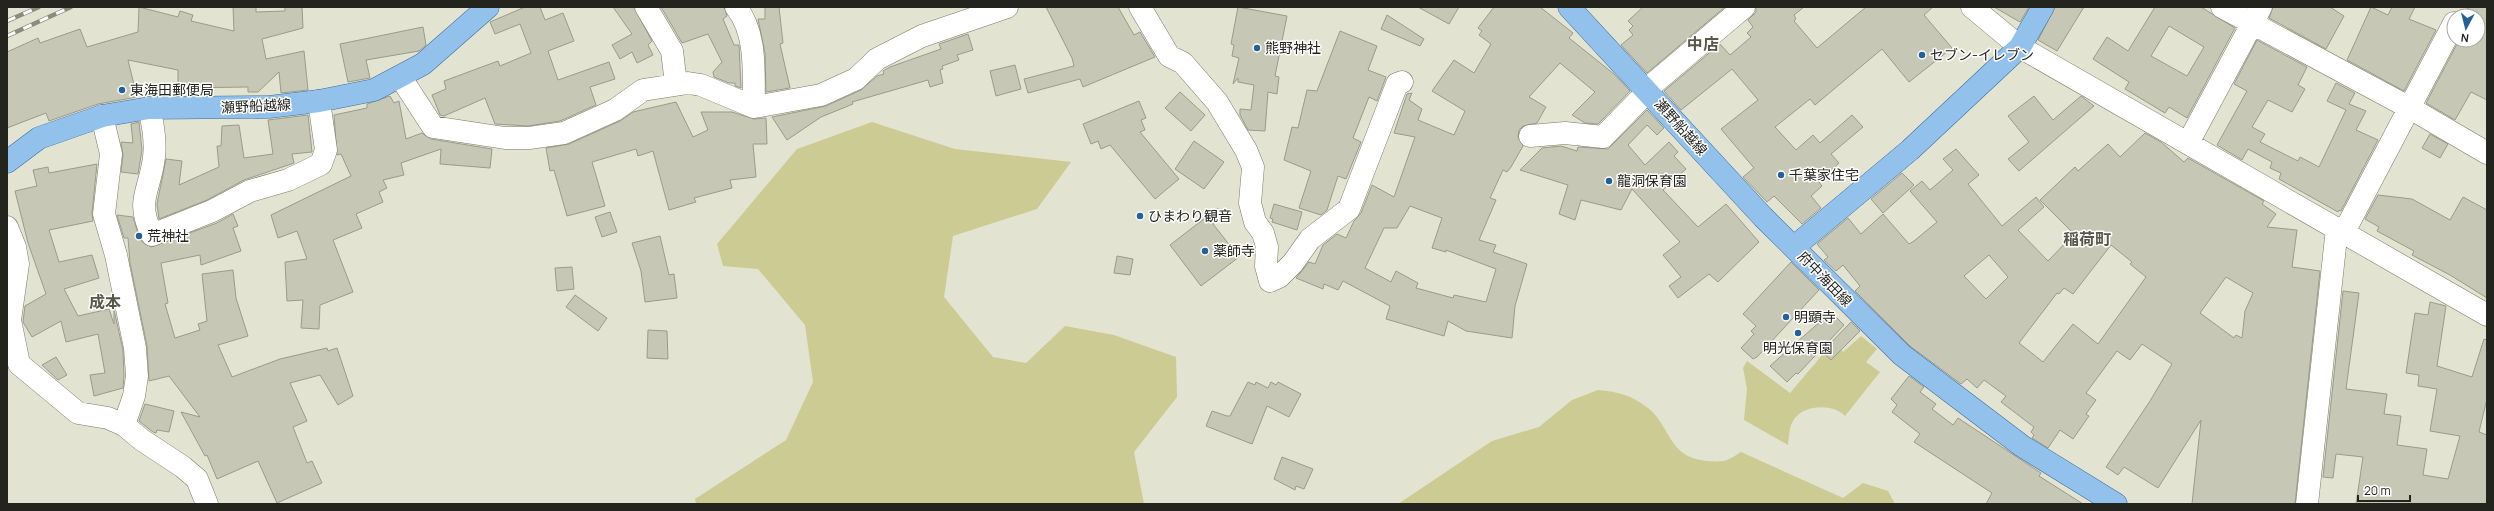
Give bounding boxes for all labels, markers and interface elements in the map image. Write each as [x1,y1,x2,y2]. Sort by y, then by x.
north arrow [2446,8,2486,48]
text: N [2460,30,2470,46]
district label: 中店 [1687,33,1719,55]
place label: 熊野神社 [1265,38,1321,57]
marker: 熊野神社 [1252,43,1262,53]
place label: セブン-イレブン [1930,45,2034,64]
marker: セブン-イレブン [1917,50,1927,60]
place label: 東海田郵便局 [130,80,214,99]
marker: 東海田郵便局 [117,85,127,95]
street label: 瀬野船越線 [221,94,291,117]
street label: 瀬野船越線 [1651,94,1712,159]
place label: 千葉家住宅 [1789,165,1859,184]
marker: 千葉家住宅 [1776,170,1786,180]
place label: 龍洞保育園 [1617,171,1687,190]
marker: 龍洞保育園 [1604,176,1614,186]
place label: ひまわり観音 [1148,206,1232,225]
marker: ひまわり観音 [1135,211,1145,221]
place label: 荒神社 [147,226,189,245]
district label: 稲荷町 [2063,228,2111,250]
marker: 荒神社 [134,231,144,241]
place label: 薬師寺 [1213,241,1255,260]
marker: 薬師寺 [1200,246,1210,256]
street label: 府中海田線 [1794,247,1857,310]
district label: 成本 [89,291,121,313]
place label: 明顕寺 [1794,307,1836,326]
marker: 明顕寺 [1781,312,1791,322]
marker: 明光保育園 [1793,328,1803,338]
place label: 明光保育園 [1763,338,1833,357]
scale bar [2358,477,2410,503]
text: 20 m [2364,482,2391,499]

